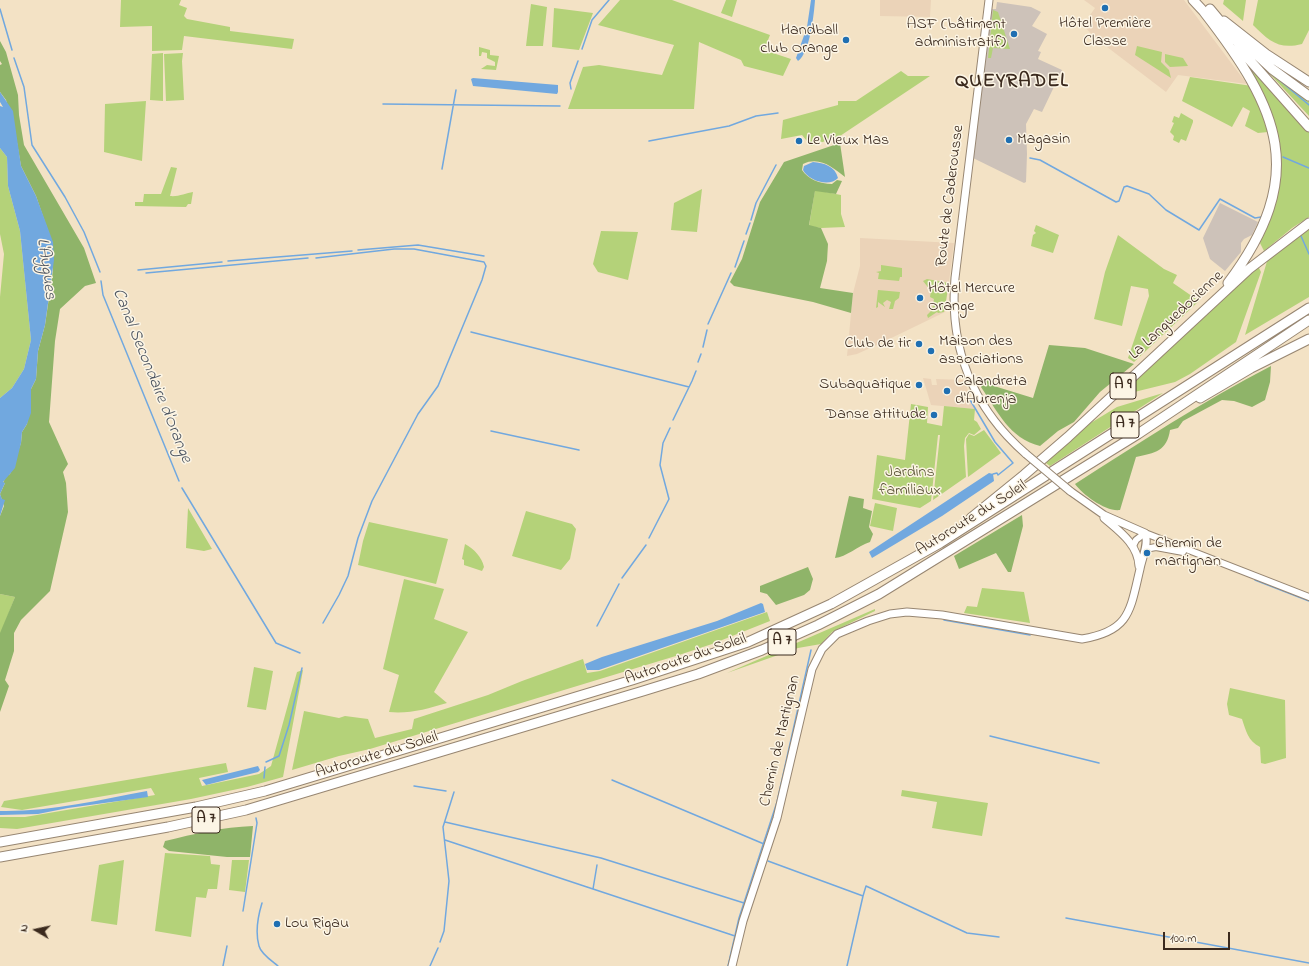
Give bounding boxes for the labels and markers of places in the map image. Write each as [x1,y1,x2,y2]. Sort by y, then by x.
marker: Hôtel Première Classe [1100,3,1110,13]
place label: Hôtel Première Classe [1059,14,1151,52]
place label: ASF (bâtiment administratif) [907,15,1006,53]
place label: Handball club Orange [760,21,838,59]
marker: ASF (bâtiment administratif) [1009,29,1019,39]
marker: Handball club Orange [841,35,851,45]
place label: Magasin [1017,130,1070,150]
place label: Le Vieux Mas [807,131,889,151]
marker: Magasin [1004,135,1014,145]
marker: Le Vieux Mas [794,136,804,146]
place label: Hôtel Mercure Orange [928,279,1015,317]
marker: Hôtel Mercure Orange [915,293,925,303]
place label: Maison des associations [939,332,1023,370]
place label: Club de tir [845,334,911,354]
marker: Club de tir [914,339,924,349]
marker: Maison des associations [926,346,936,356]
place label: Calandreta d'Aurenja [955,372,1027,410]
place label: Subaquatique [819,375,911,395]
marker: Subaquatique [914,380,924,390]
marker: Calandreta d'Aurenja [942,386,952,396]
place label: Danse attitude [826,405,926,425]
marker: Danse attitude [929,410,939,420]
place label: Chemin de martignan [1155,534,1222,572]
marker: Chemin de martignan [1142,548,1152,558]
place label: Lou Rigau [285,914,349,934]
marker: Lou Rigau [272,919,282,929]

